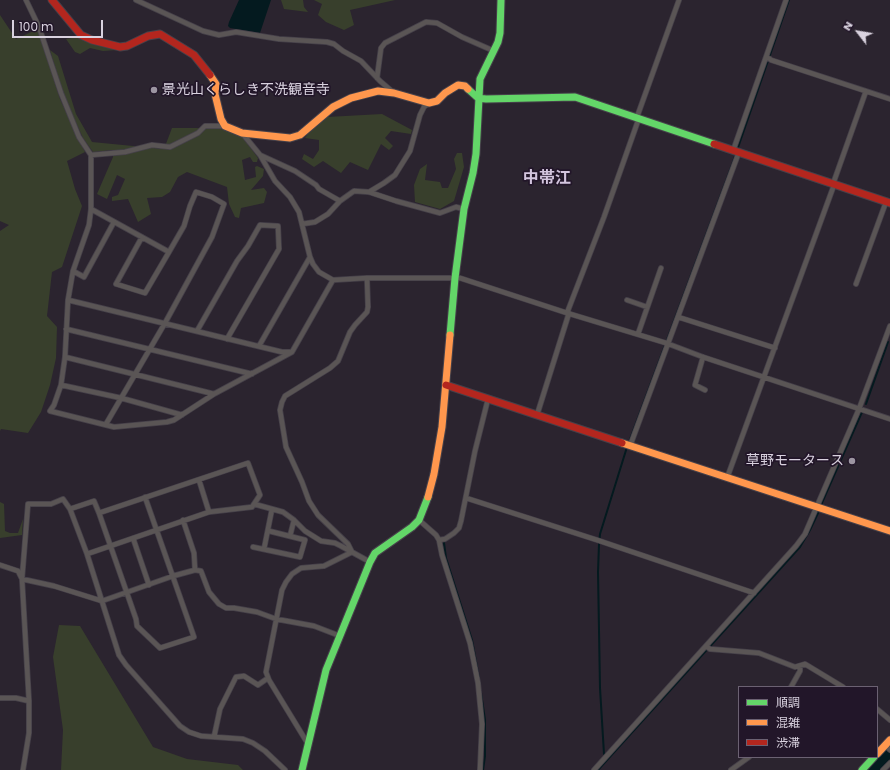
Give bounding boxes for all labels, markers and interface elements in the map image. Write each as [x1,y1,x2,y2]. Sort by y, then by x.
scale bar [14,12,105,38]
north arrow [838,12,878,52]
text: 100 m [19,18,53,35]
text: N [839,18,857,33]
place label: 景光山くらしき不洗観音寺 [162,82,330,98]
marker: 景光山くらしき不洗観音寺 [149,85,159,95]
district label: 中帯江 [523,169,571,189]
place label: 草野モータース [746,453,844,469]
marker: 草野モータース [847,456,857,466]
legend [738,686,878,758]
text: 順調 [776,694,800,711]
text: 混雑 [776,714,800,731]
text: 渋滞 [776,734,800,751]

